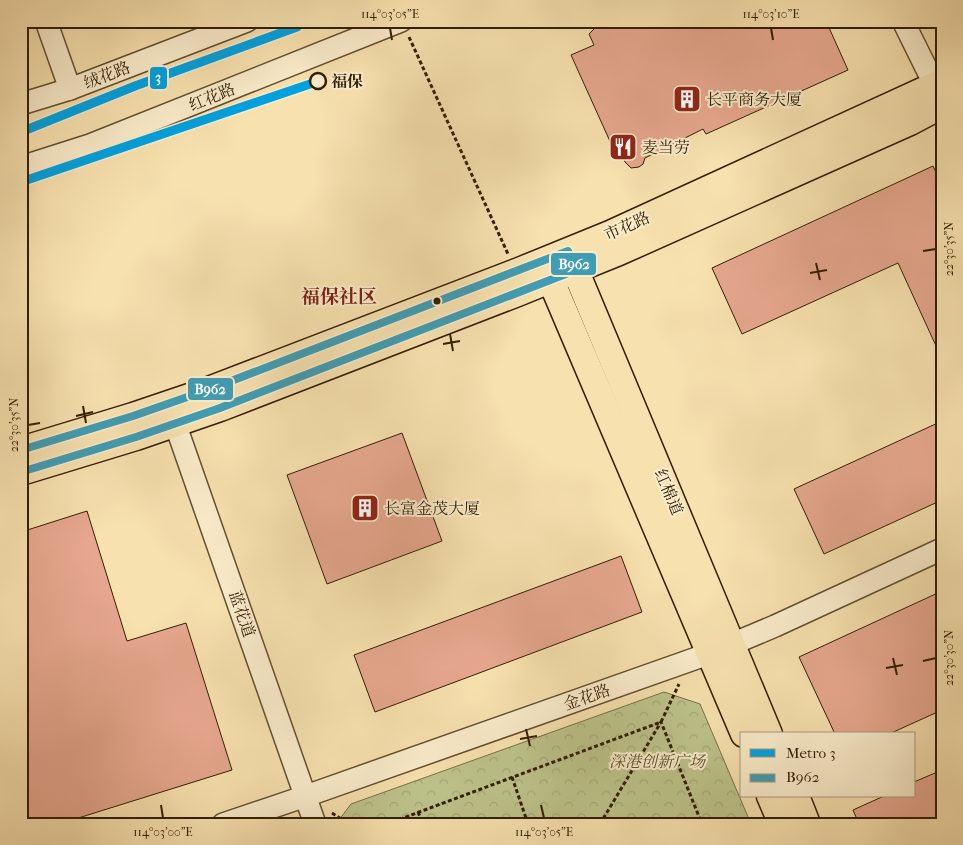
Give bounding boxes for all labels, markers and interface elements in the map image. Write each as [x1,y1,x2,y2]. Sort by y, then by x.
text: 114°03'05"E [361,7,419,21]
text: 114°03'10"E [743,7,799,21]
street label: 绒花路 [81,58,133,92]
line badge: 3 [149,66,168,90]
text: 3 [155,69,161,86]
marker: 福保 [309,72,327,90]
place label: 福保 [331,72,363,91]
street label: 红花路 [186,79,238,115]
building icon: 长平商务大厦 [672,84,702,114]
place label: 长平商务大厦 [706,90,802,109]
restaurant icon: 麦当劳 [608,132,638,162]
place label: 麦当劳 [642,138,690,157]
street label: 市花路 [601,208,653,244]
text: 22°30'35"N [942,222,956,276]
line badge: B962 [550,252,597,276]
text: B962 [558,256,590,273]
district label: 福保社区 [301,286,377,308]
unlabelled marker [432,296,442,306]
line badge: B962 [187,377,234,401]
text: B962 [194,381,226,398]
text: 22°30'35"N [7,398,21,452]
street label: 红棉道 [651,466,687,518]
building icon: 长富金茂大厦 [350,493,380,523]
place label: 长富金茂大厦 [384,499,480,518]
street label: 蓝花道 [225,588,259,640]
text: 22°30'30"N [942,630,956,686]
street label: 金花路 [561,680,613,714]
legend [740,732,916,798]
text: Metro 3 [786,744,836,762]
park label: 深港创新广场 [609,752,707,771]
text: B962 [786,768,820,786]
text: 114°03'00"E [133,825,193,839]
text: 114°03'05"E [515,825,573,839]

